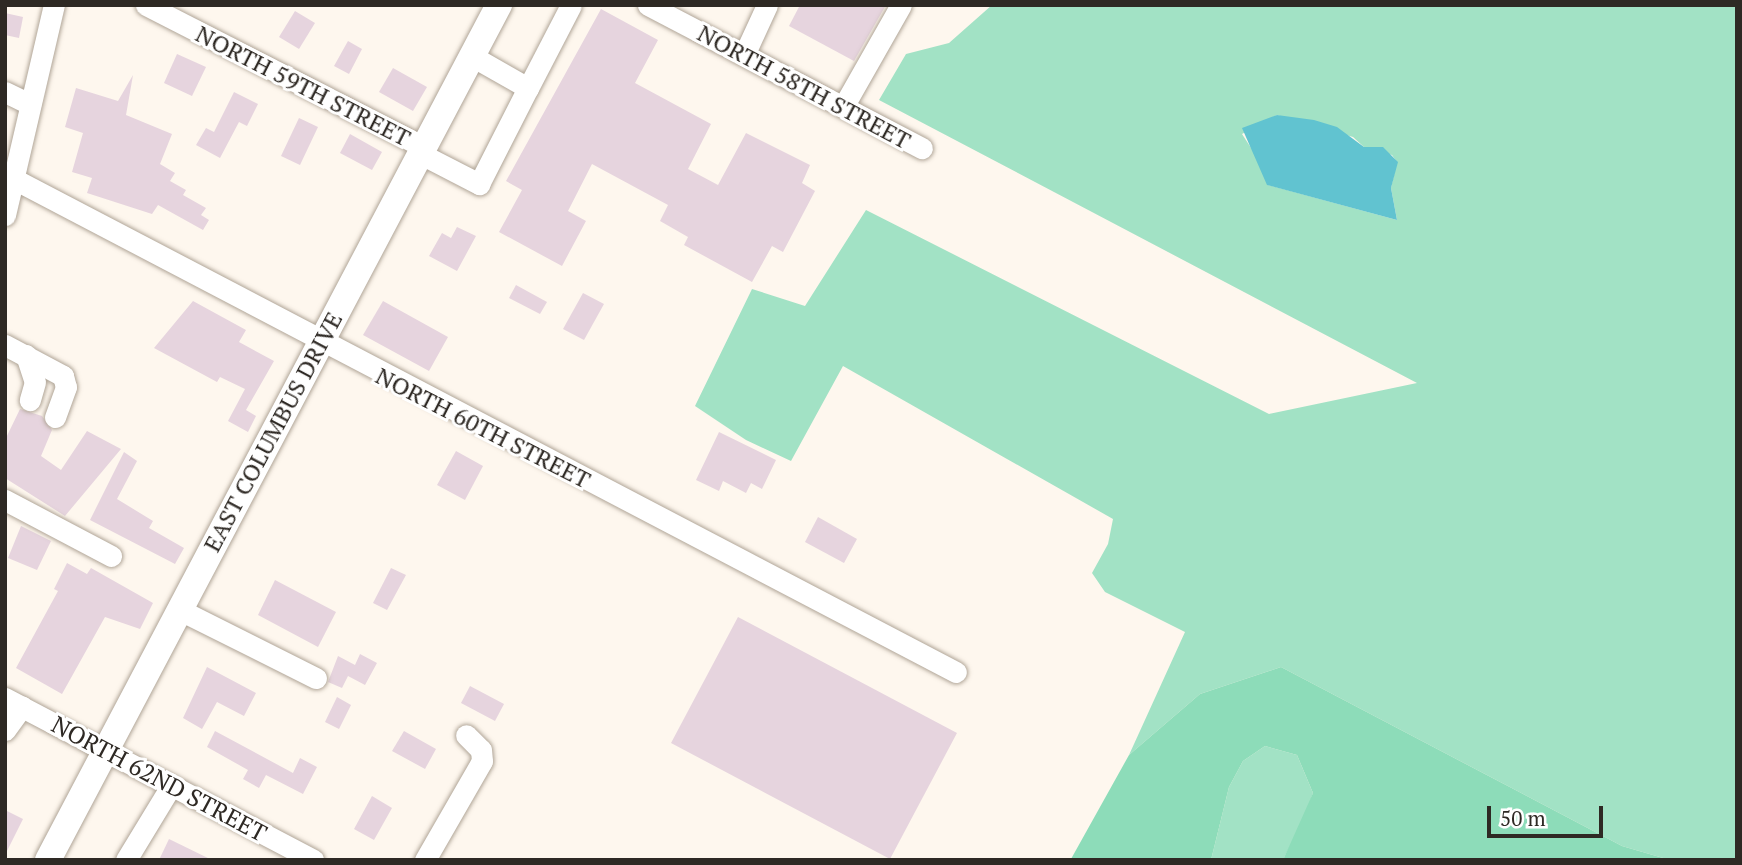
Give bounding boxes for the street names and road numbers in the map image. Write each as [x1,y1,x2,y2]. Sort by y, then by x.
street label: NORTH 59TH STREET [191,19,415,153]
street label: NORTH 58TH STREET [693,19,915,155]
street label: EAST COLUMBUS DRIVE [198,307,348,557]
street label: NORTH 60TH STREET [371,361,595,495]
street label: NORTH 62ND STREET [47,710,271,848]

